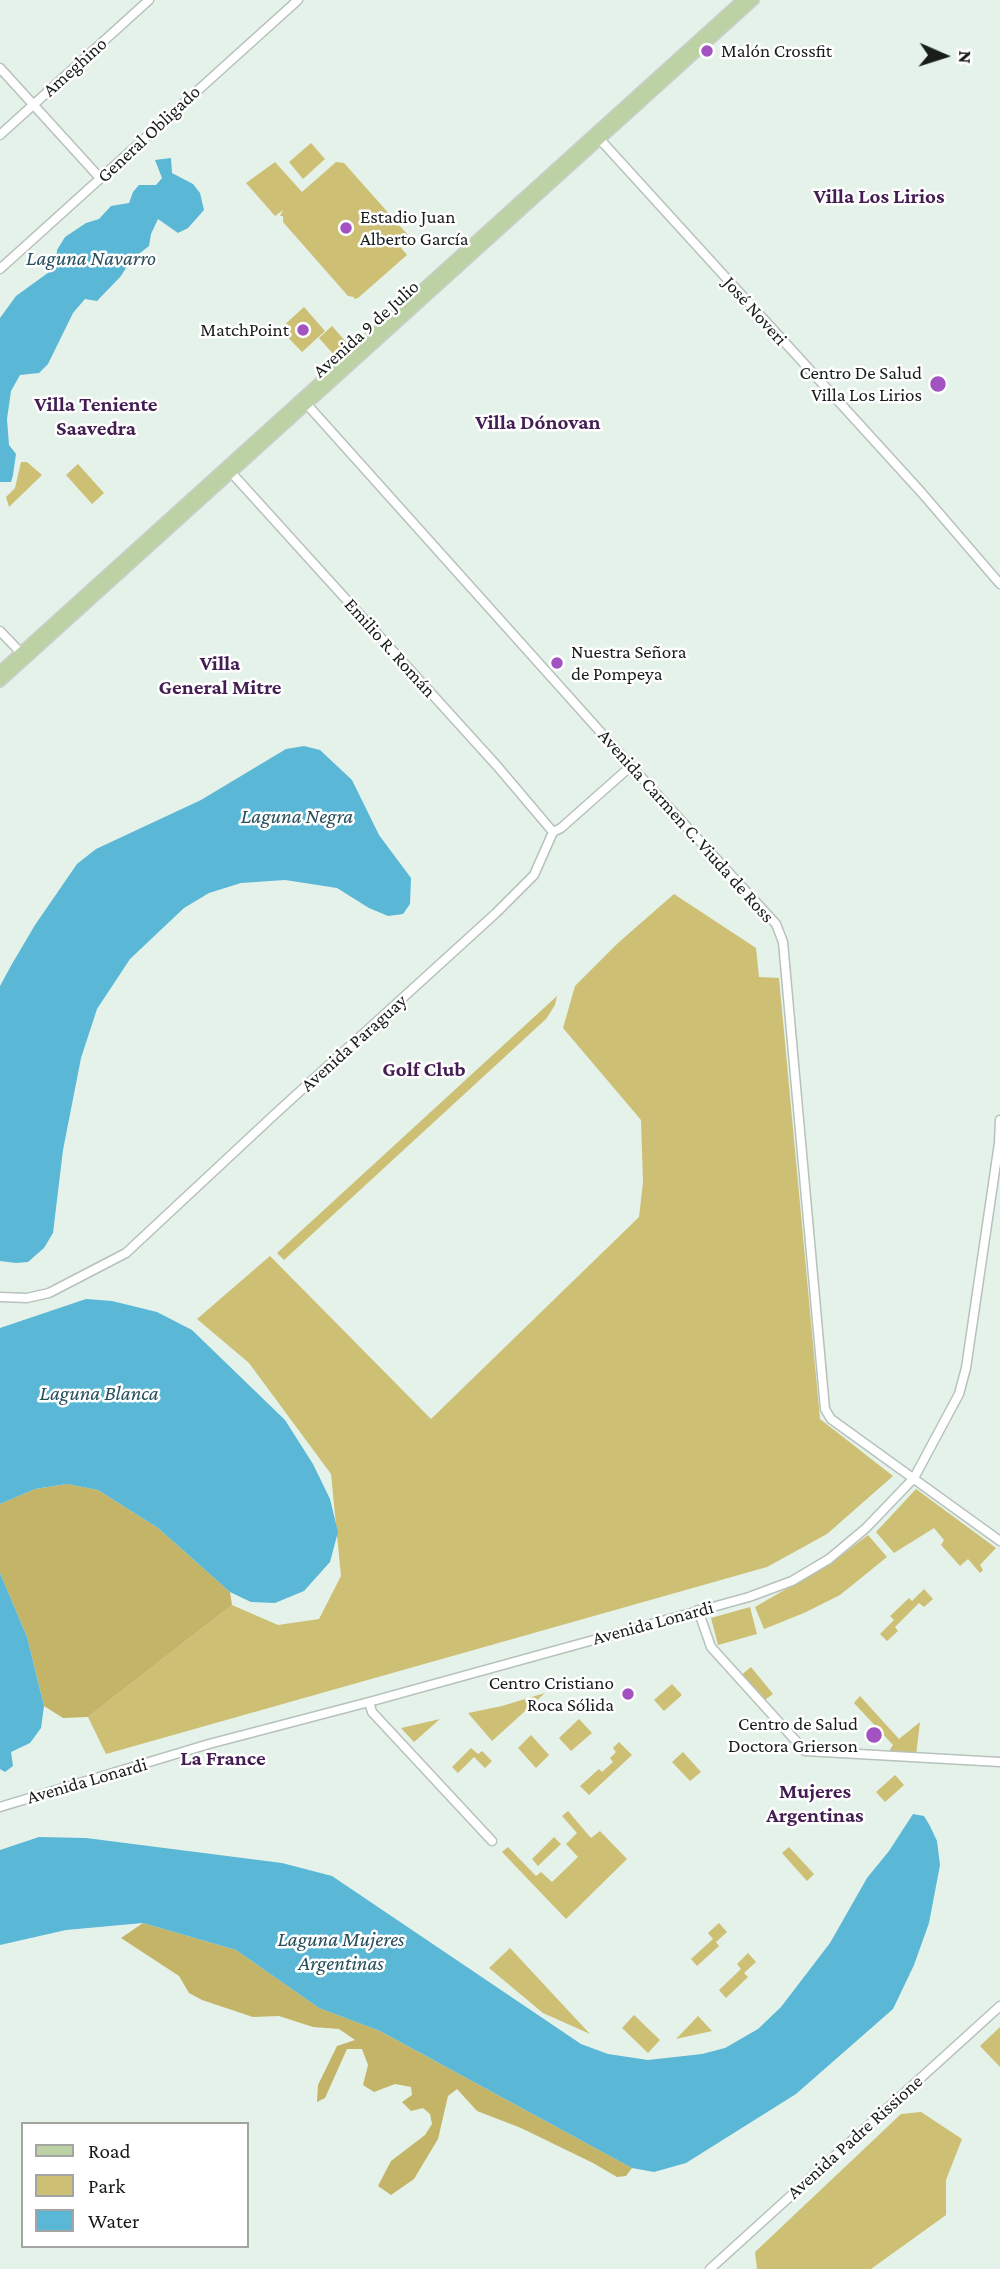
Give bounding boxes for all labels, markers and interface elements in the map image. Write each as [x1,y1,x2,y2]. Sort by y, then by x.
north arrow [909,21,979,91]
street label: Ameghino [38,32,112,102]
place label: Malón Crossfit [721,40,832,62]
marker: Malón Crossfit [699,43,715,59]
text: N [955,50,976,64]
street label: General Obligado [93,81,205,187]
district label: Villa Los Lirios [814,184,944,210]
place label: Estadio Juan Alberto García [360,206,469,250]
marker: Estadio Juan Alberto García [338,220,354,236]
water label: Laguna Navarro [26,246,156,272]
street label: José Noveri [718,272,792,350]
street label: Avenida 9 de Julio [308,275,424,383]
place label: MatchPoint [200,319,289,341]
marker: MatchPoint [295,322,311,338]
place label: Centro De Salud Villa Los Lirios [799,362,922,406]
marker: Centro De Salud Villa Los Lirios [928,374,948,394]
district label: Villa Teniente Saavedra [34,392,158,442]
district label: Villa Dónovan [475,410,601,436]
street label: Emilio R. Román [339,594,441,702]
place label: Nuestra Señora de Pompeya [571,641,686,685]
district label: Villa General Mitre [158,651,282,701]
marker: Nuestra Señora de Pompeya [549,655,565,671]
street label: Avenida Carmen C. Viuda de Ross [593,725,779,927]
water label: Laguna Negra [241,804,353,830]
street label: Avenida Paraguay [296,989,412,1097]
district label: Golf Club [382,1057,466,1083]
water label: Laguna Blanca [39,1381,159,1407]
street label: Avenida Lonardi [590,1596,716,1650]
place label: Centro Cristiano Roca Sólida [489,1672,614,1716]
marker: Centro Cristiano Roca Sólida [620,1686,636,1702]
place label: Centro de Salud Doctora Grierson [728,1713,858,1757]
marker: Centro de Salud Doctora Grierson [864,1725,884,1745]
district label: La France [180,1746,266,1772]
street label: Avenida Lonardi [24,1753,150,1809]
district label: Mujeres Argentinas [766,1779,864,1829]
water label: Laguna Mujeres Argentinas [277,1927,405,1977]
street label: Avenida Padre Rissione [783,2070,927,2204]
legend [21,2122,248,2248]
text: Road [88,2139,131,2163]
text: Park [88,2174,125,2198]
text: Water [88,2209,140,2233]

